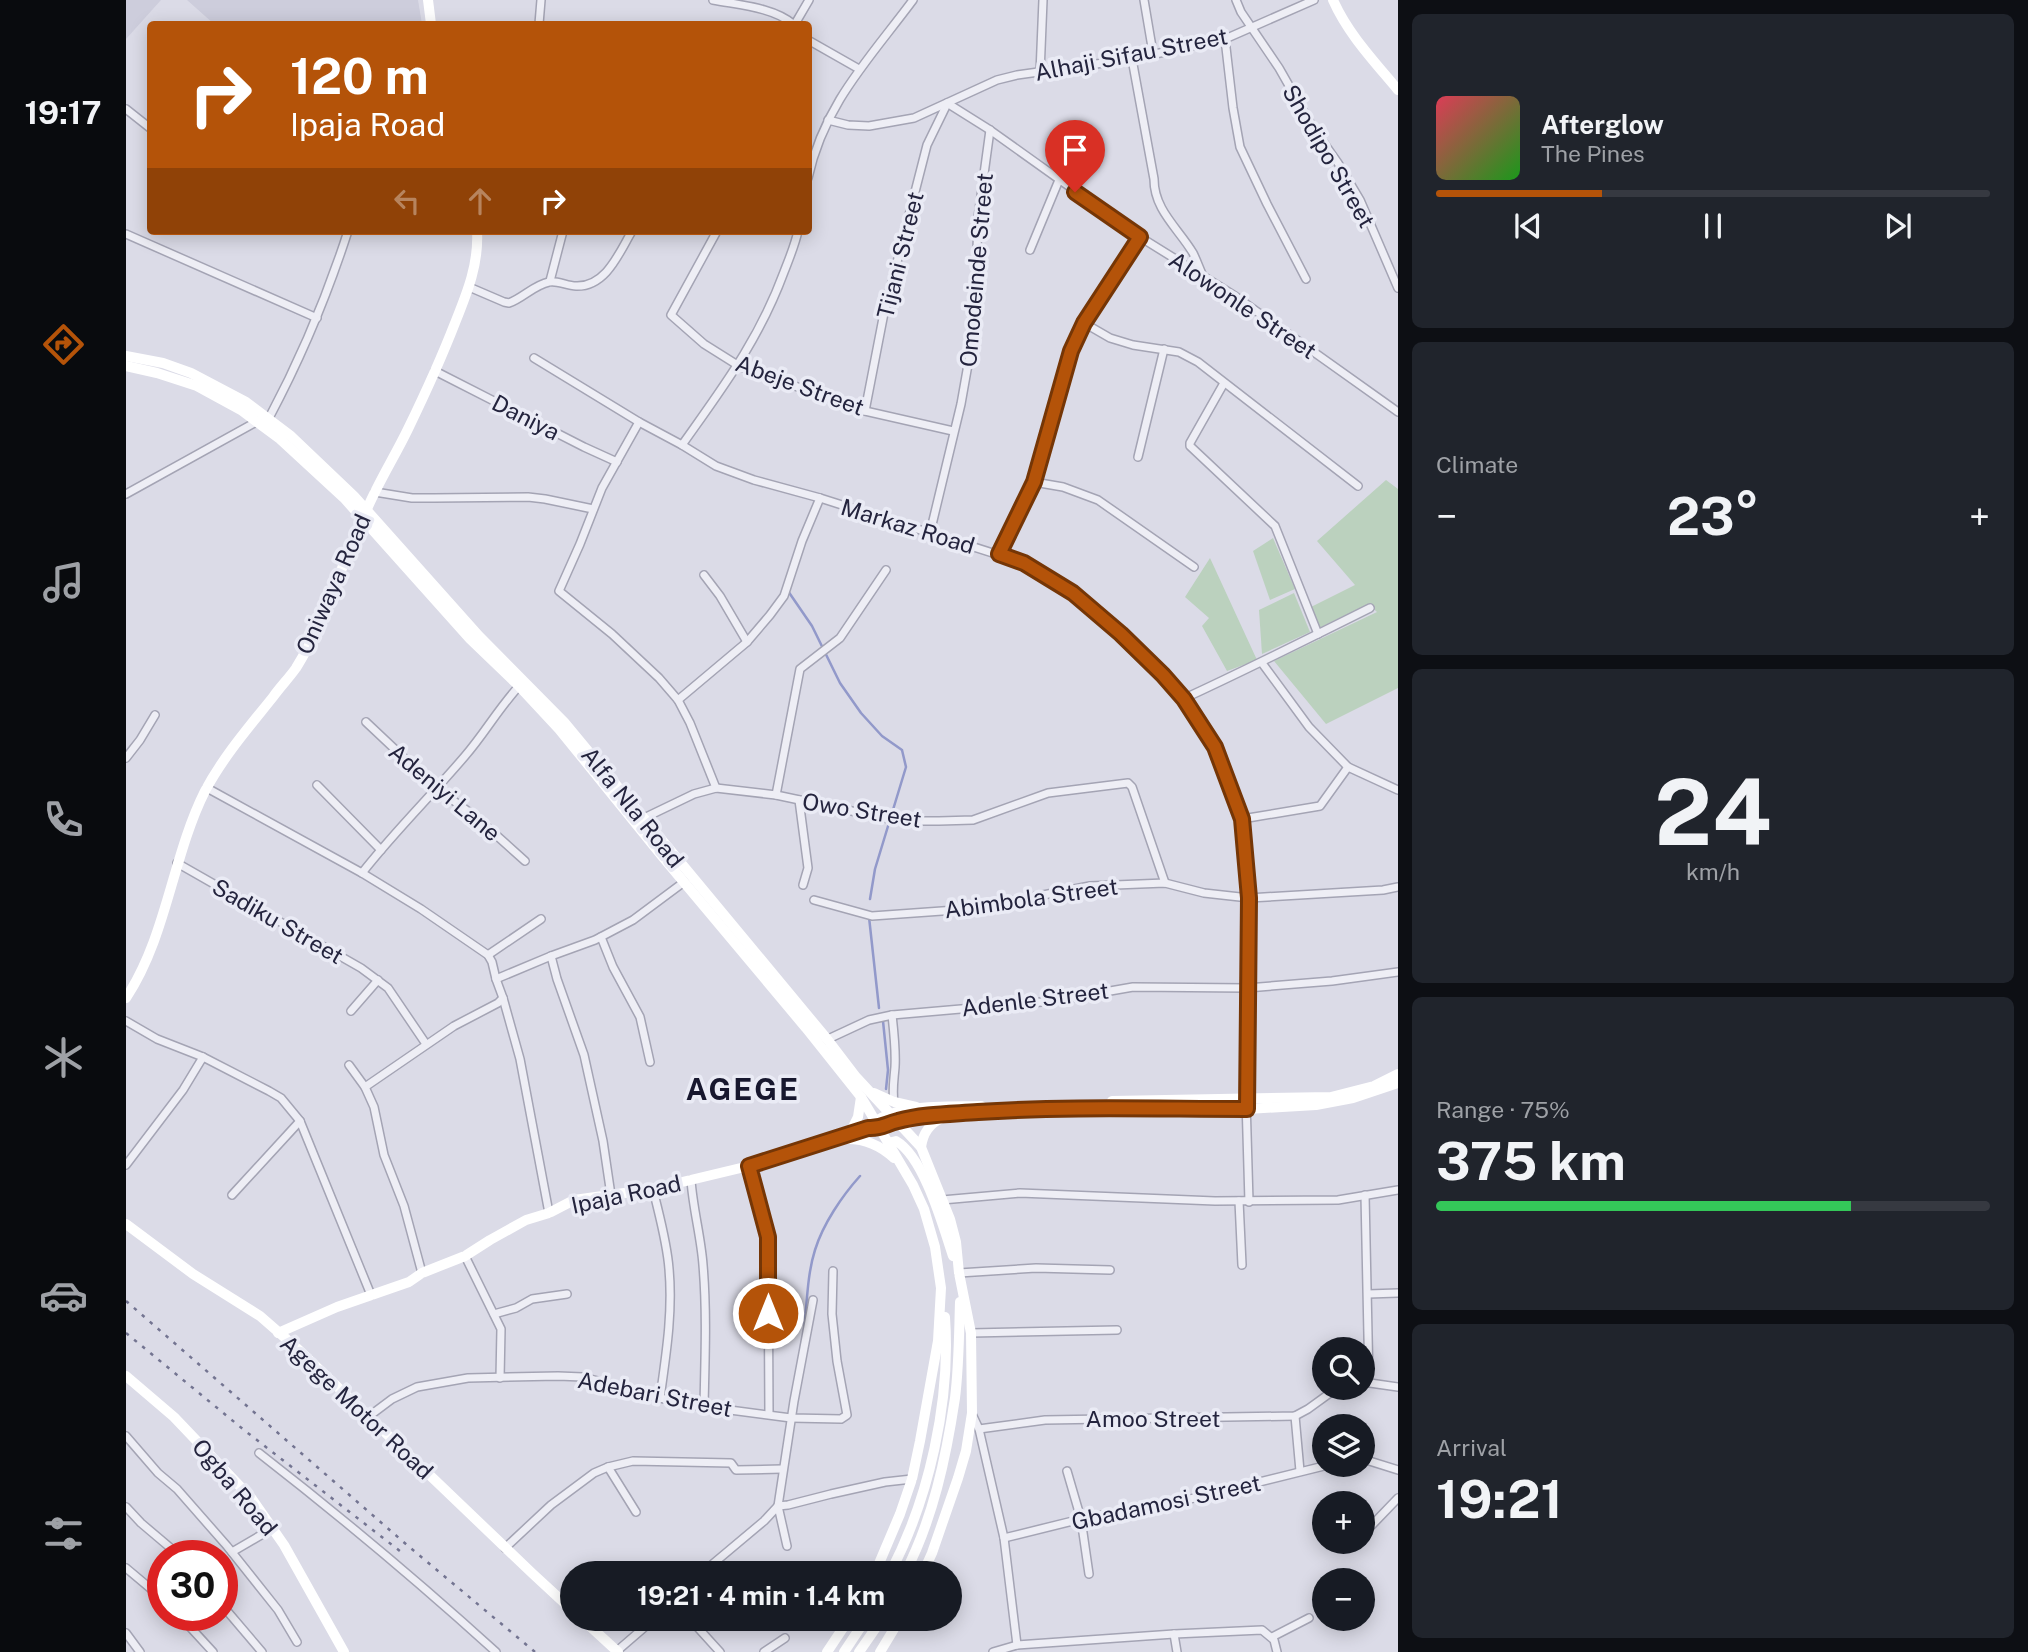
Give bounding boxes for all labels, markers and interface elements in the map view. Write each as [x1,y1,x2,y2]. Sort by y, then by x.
street label: Alhaji Sifau Street [1032,22,1230,86]
text: 120 m [290,47,429,105]
icon: right [175,49,266,140]
street label: Shodipo Street [1277,80,1381,232]
text: 19:17 [24,94,102,131]
text: Ipaja Road [290,106,445,143]
text: Afterglow [1541,109,1664,140]
pin [1045,120,1105,192]
icon: arrive [1056,131,1094,169]
text: The Pines [1541,140,1645,167]
street label: Omodeinde Street [954,172,998,368]
icon: left [388,182,426,220]
icon: ahead [461,182,499,220]
icon: right [534,182,572,220]
street label: Tijani Street [871,189,929,321]
icon: previous [1509,207,1547,245]
icon: pause [1694,207,1732,245]
icon: next [1879,207,1917,245]
street label: Alowonle Street [1164,246,1322,364]
icon: directions [39,320,88,369]
street label: Abeje Street [732,349,868,421]
street label: Daniya [488,389,564,445]
text: Climate [1436,451,1518,478]
text: 23° [1667,486,1759,547]
street label: Markaz Road [838,493,978,559]
text: − [1436,494,1457,539]
text: + [1969,494,1990,539]
street label: Oniwaya Road [290,510,376,658]
icon: music [39,558,88,607]
street label: Adeniyi Lane [384,738,506,846]
street label: Alfa Nla Road [576,741,690,873]
text: 24 [1654,759,1772,865]
street label: Owo Street [801,787,923,833]
icon: phone [39,795,88,844]
text: km/h [1686,858,1740,885]
street label: Abimbola Street [943,872,1119,924]
street label: Sadiku Street [208,873,348,969]
street label: Adenle Street [960,977,1110,1021]
icon: climate [39,1033,88,1082]
district label: AGEGE [686,1071,800,1107]
text: Range · 75% [1436,1096,1570,1123]
text: 375 km [1436,1131,1626,1192]
street label: Ipaja Road [569,1169,683,1219]
icon: car [39,1271,88,1320]
position arrow [731,1276,805,1350]
street label: Agege Motor Road [275,1329,439,1485]
map controls [1312,1337,1375,1631]
button: search [1312,1337,1375,1400]
street label: Adebari Street [576,1366,734,1422]
street label: Amoo Street [1086,1405,1220,1432]
button: layers [1312,1414,1375,1477]
street label: Ogba Road [187,1433,283,1541]
text: Arrival [1436,1434,1507,1461]
street label: Gbadamosi Street [1069,1469,1263,1535]
text: 19:21 [1436,1469,1563,1530]
button: + [1312,1491,1375,1554]
icon: filters [39,1509,88,1558]
speed limit sign: 30 [147,1540,238,1631]
button: − [1312,1568,1375,1631]
text: 19:21 · 4 min · 1.4 km [637,1580,885,1611]

